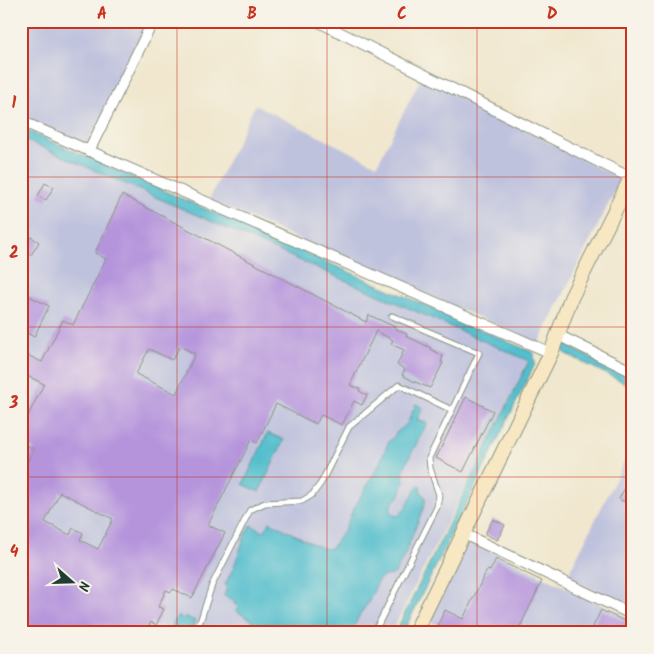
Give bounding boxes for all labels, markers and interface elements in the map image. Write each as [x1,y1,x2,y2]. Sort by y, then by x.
text: A [97,2,107,27]
text: B [247,2,257,27]
text: C [397,2,407,27]
text: D [547,2,558,27]
text: 1 [12,91,17,116]
text: 2 [9,241,19,266]
text: 3 [9,391,19,416]
text: 4 [10,540,19,565]
north arrow [48,556,98,606]
text: N [71,578,95,594]

